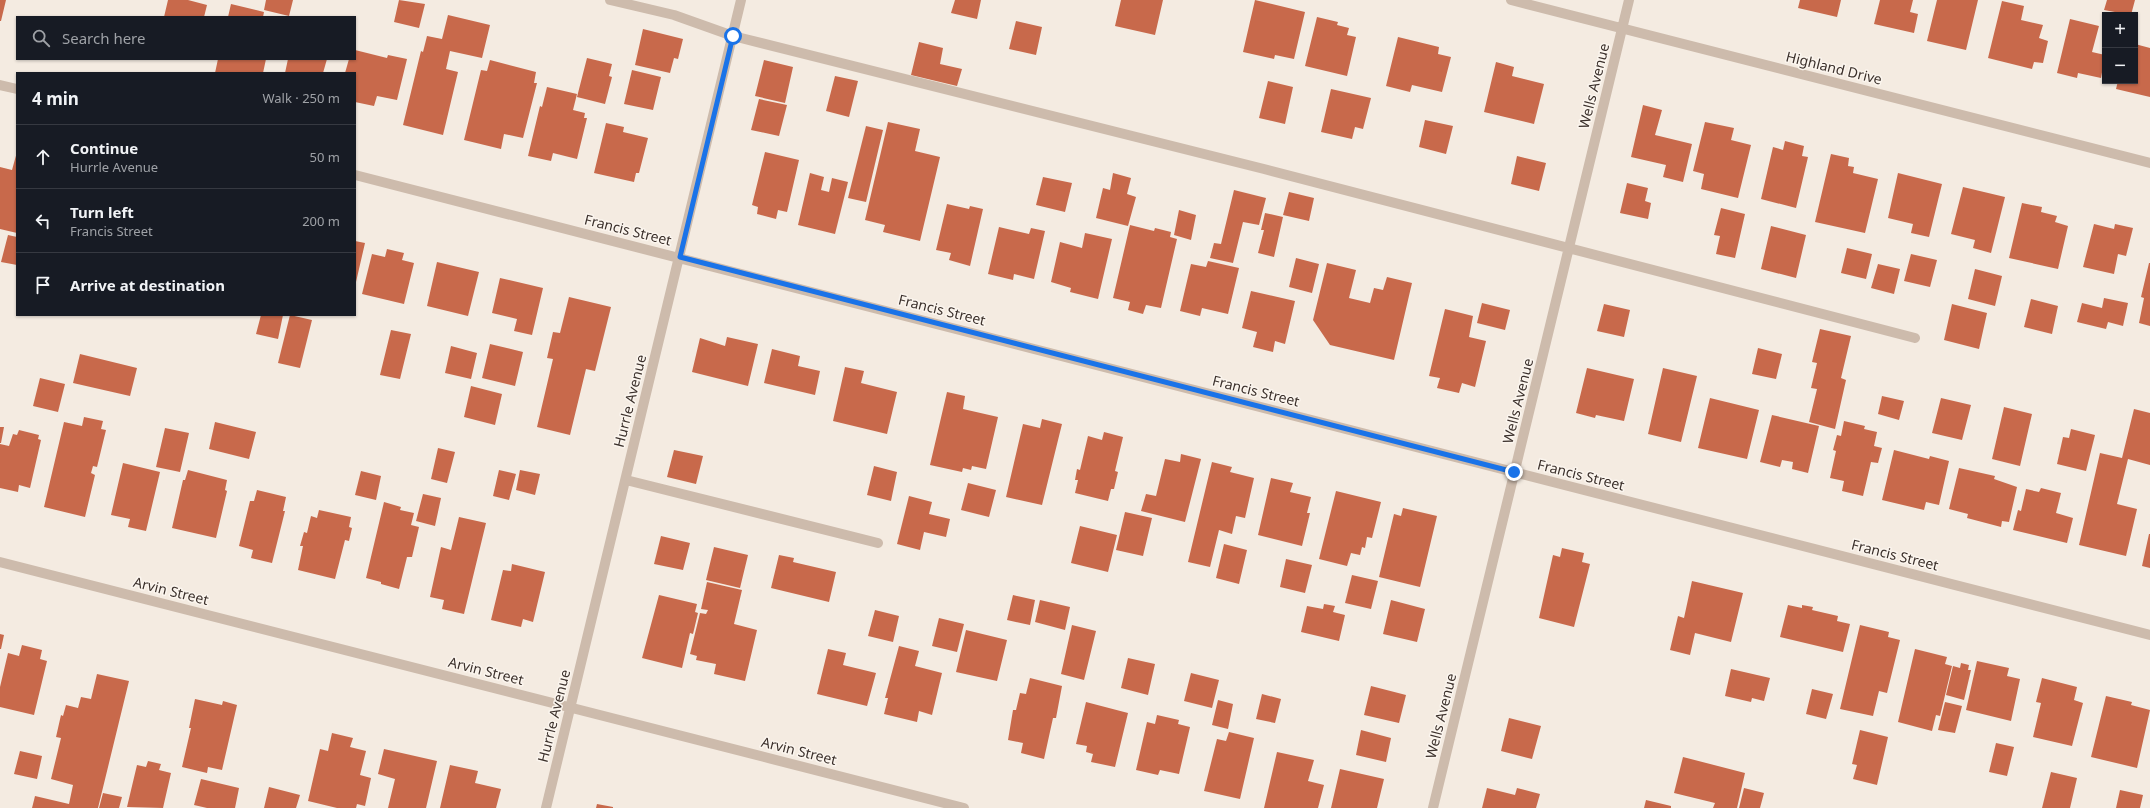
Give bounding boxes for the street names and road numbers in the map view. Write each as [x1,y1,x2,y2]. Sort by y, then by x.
street label: Wells Avenue [1574,41,1613,131]
street label: Highland Drive [1784,46,1884,89]
street label: Francis Street [583,210,674,250]
street label: Francis Street [897,290,988,330]
street label: Hurrle Avenue [609,352,650,449]
street label: Wells Avenue [1498,356,1537,446]
street label: Francis Street [1211,371,1302,411]
street label: Francis Street [1536,455,1627,495]
street label: Francis Street [1850,535,1941,575]
street label: Arvin Street [132,572,211,609]
street label: Arvin Street [447,652,526,689]
street label: Hurrle Avenue [533,667,574,764]
street label: Wells Avenue [1421,671,1460,761]
street label: Arvin Street [760,732,839,769]

